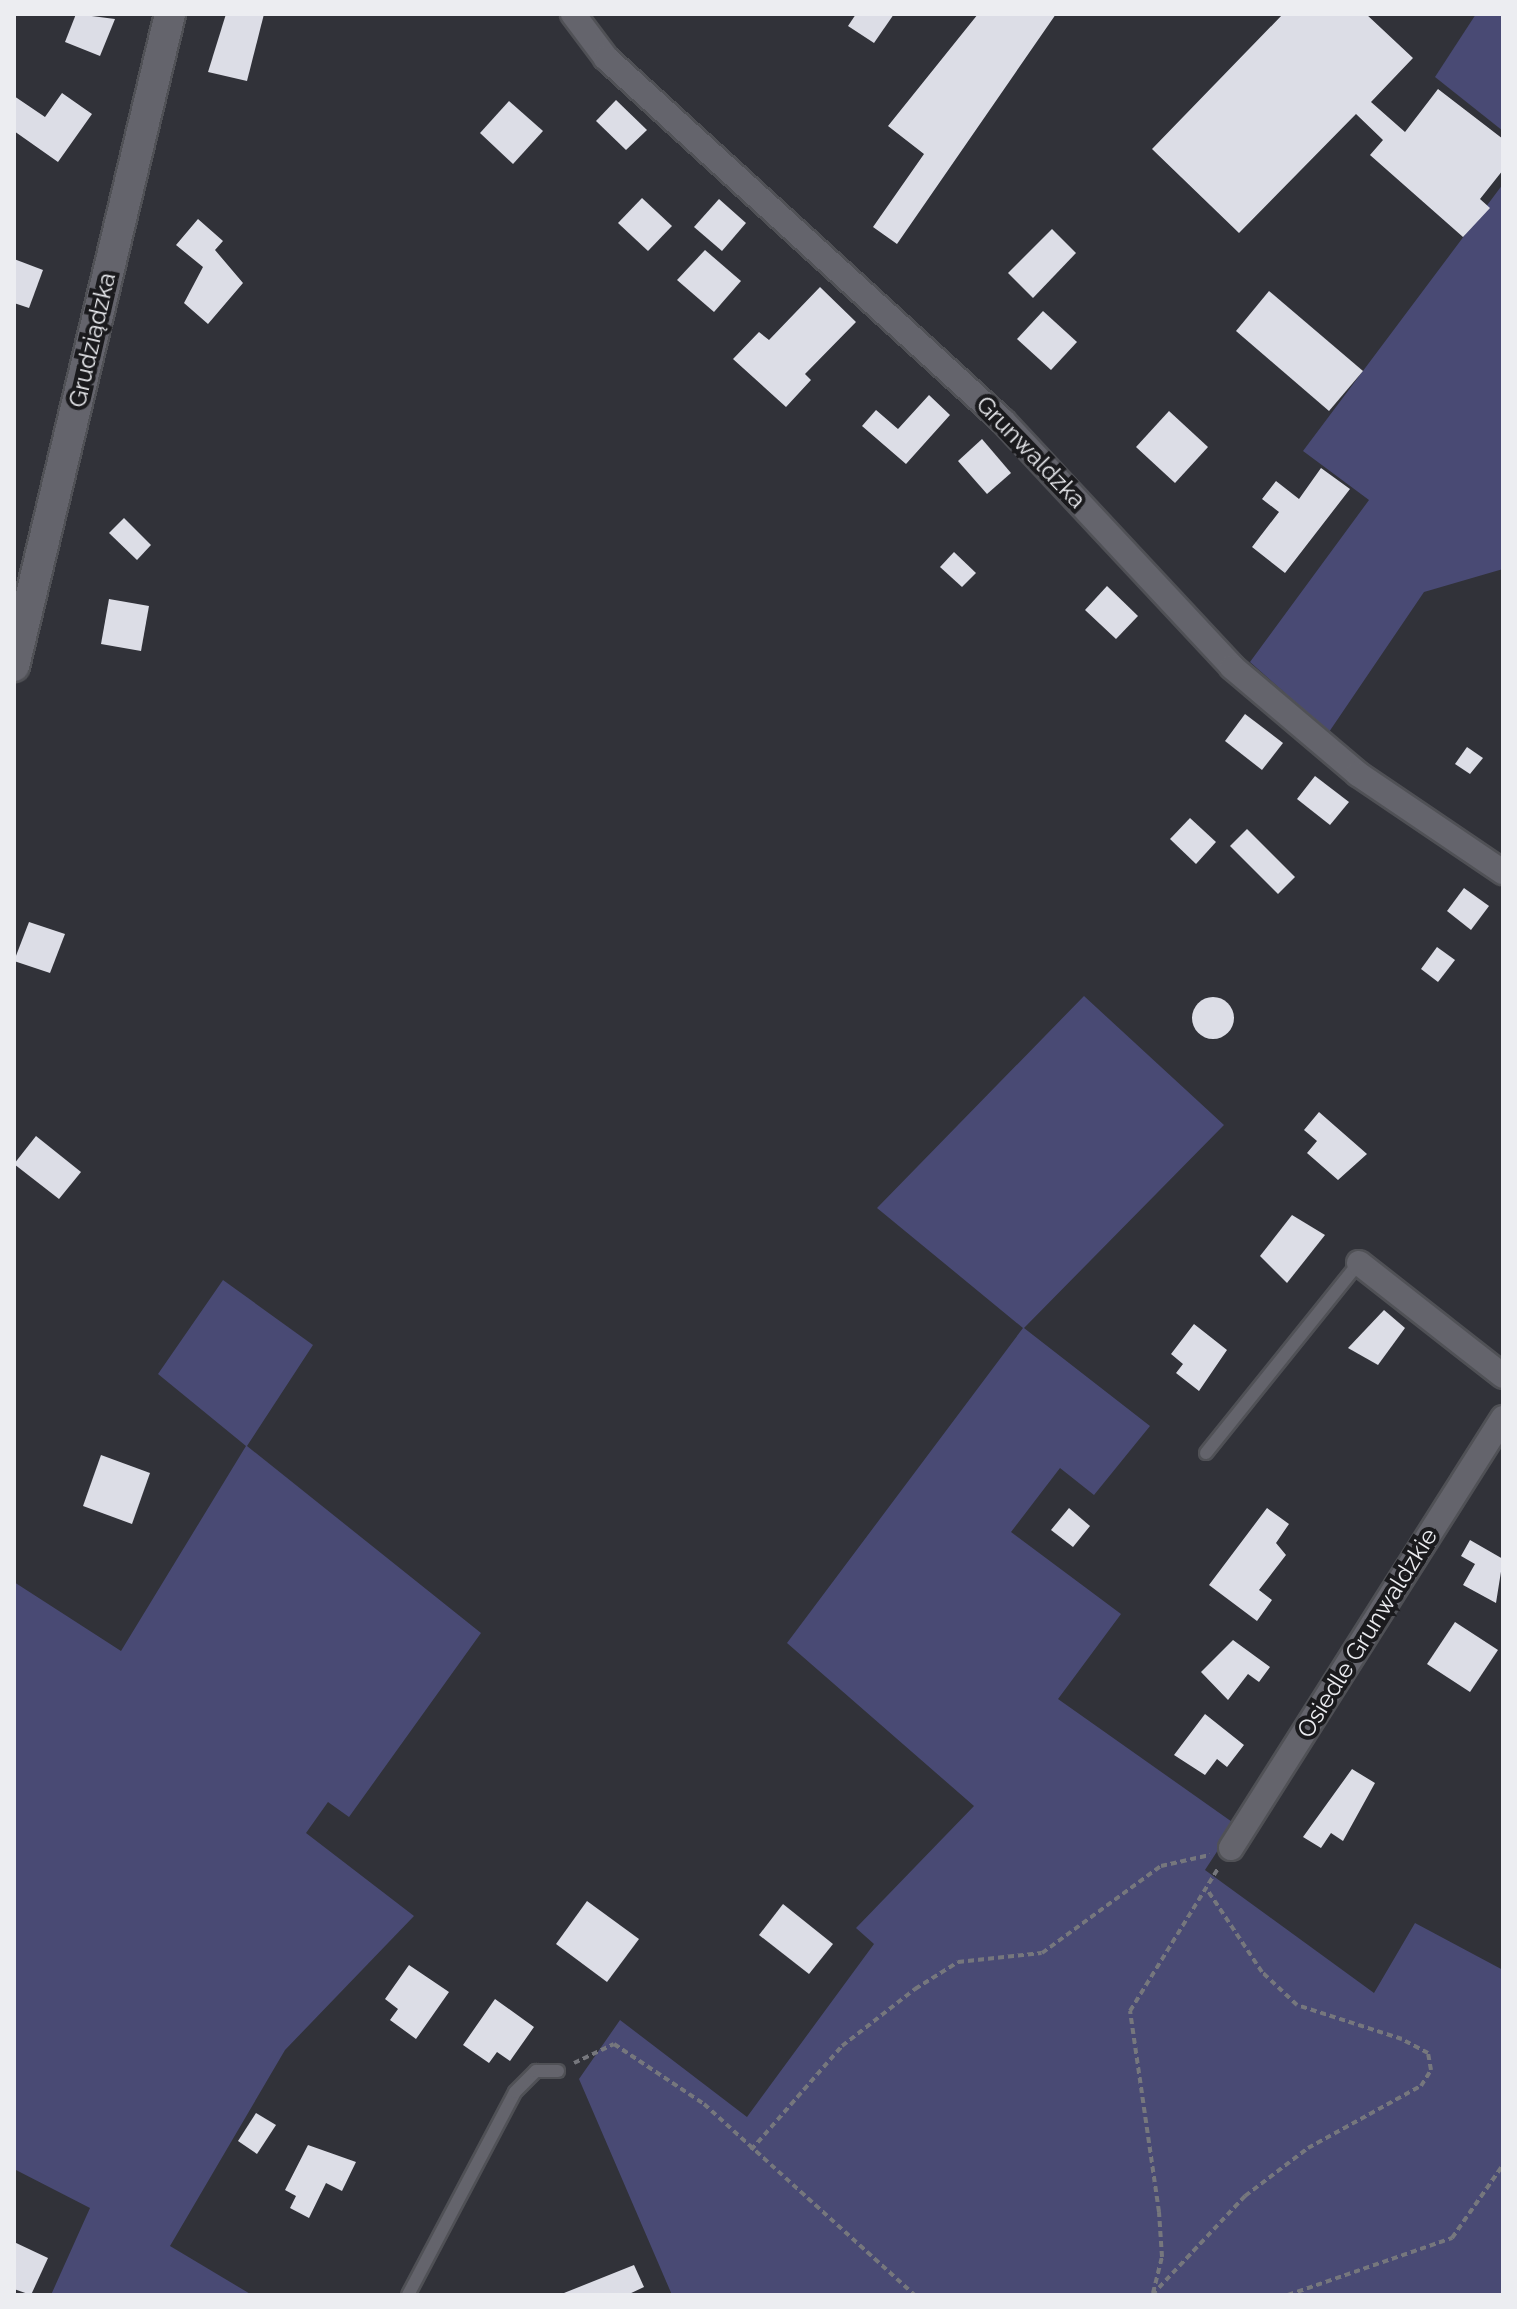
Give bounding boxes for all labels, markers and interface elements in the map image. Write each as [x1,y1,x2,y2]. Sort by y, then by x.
street label: Grudziądzka [63,270,121,410]
street label: Grunwaldzka [970,390,1092,514]
street label: Osiedle Grunwaldzkie [1291,1523,1443,1743]

